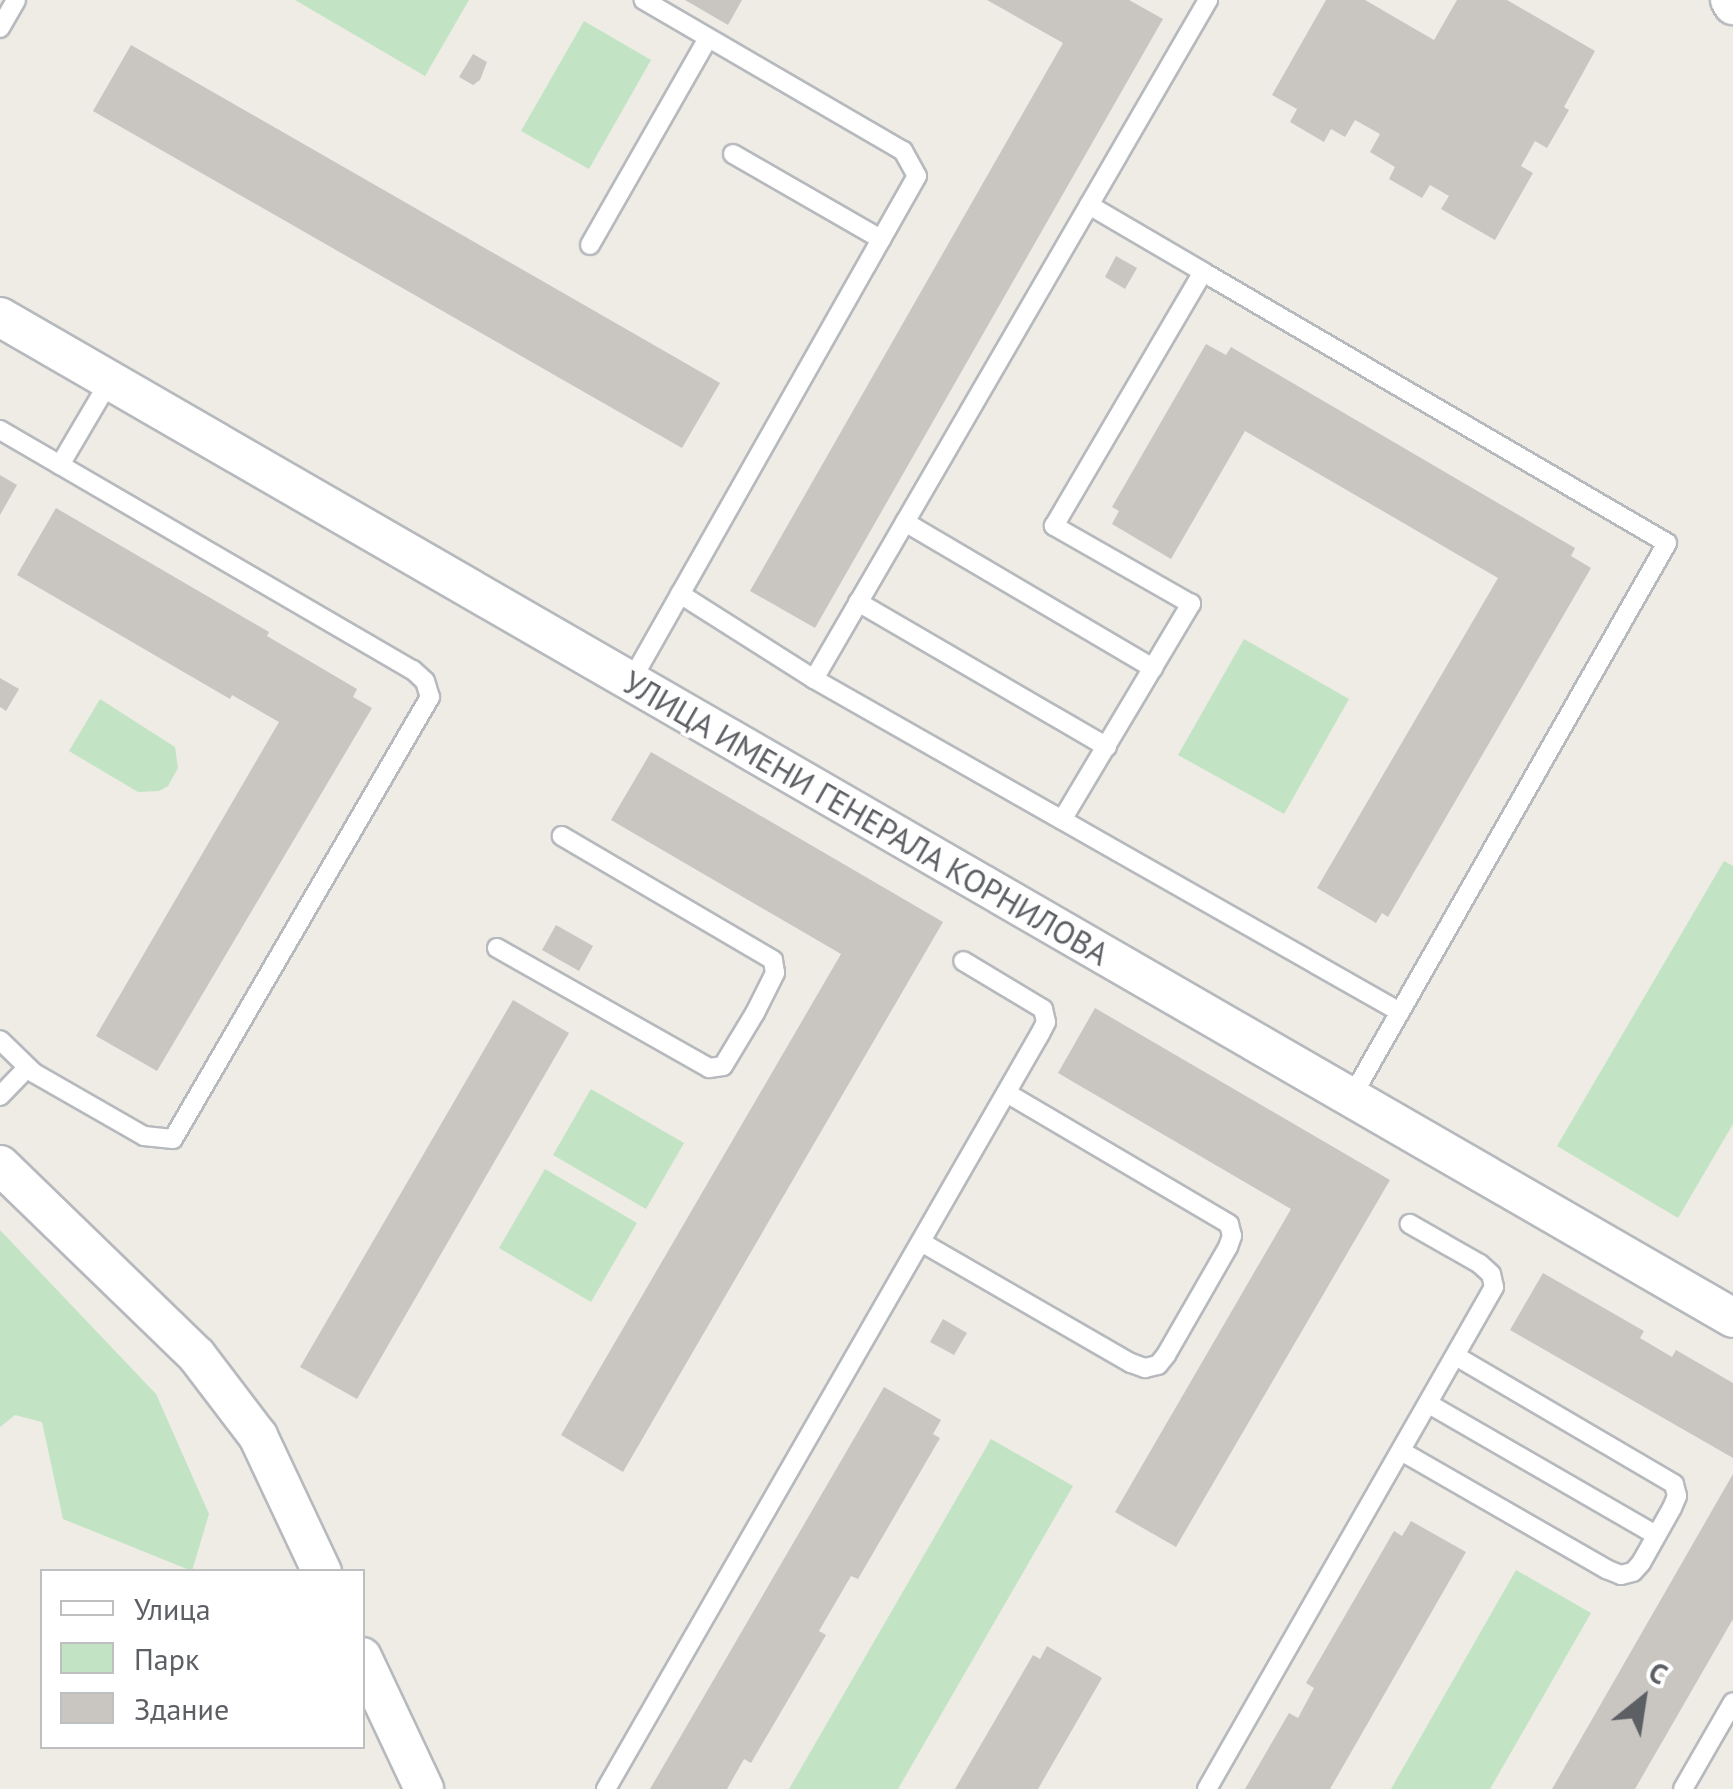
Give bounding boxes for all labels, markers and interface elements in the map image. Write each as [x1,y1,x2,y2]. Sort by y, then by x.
street label: УЛИЦА ИМЕНИ ГЕНЕРАЛА КОРНИЛОВА [615,662,1117,974]
legend [40,1569,365,1749]
text: Улица [134,1589,211,1628]
text: Парк [134,1639,199,1678]
north arrow [1593,1649,1693,1749]
text: С [1642,1653,1674,1693]
text: Здание [134,1689,229,1728]

